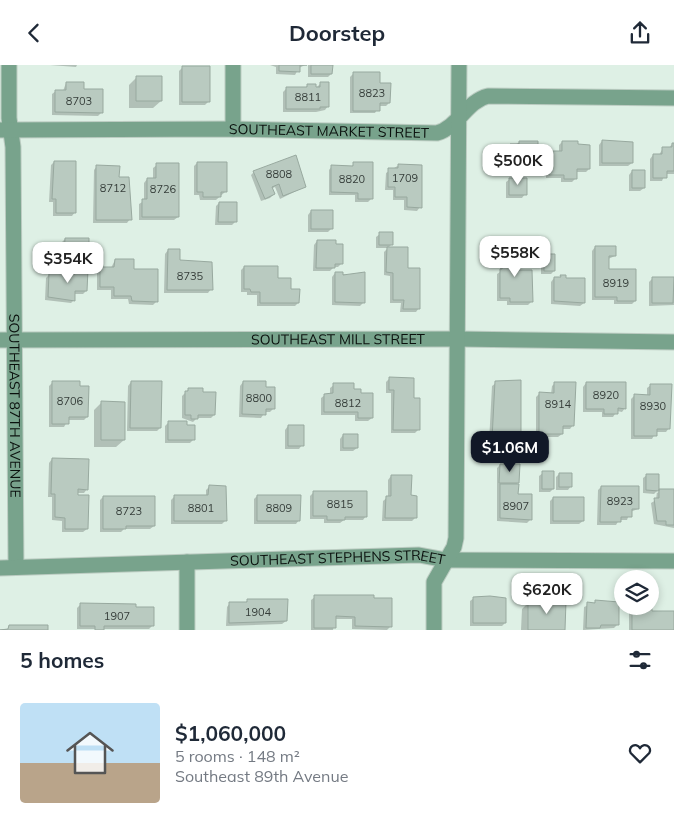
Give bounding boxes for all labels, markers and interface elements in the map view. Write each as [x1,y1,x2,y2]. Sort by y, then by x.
icon: back [20,19,48,47]
text: Doorstep [289,19,385,47]
icon: share [626,19,654,47]
house number: 8823 [359,86,385,100]
house number: 8811 [295,90,321,104]
house number: 8703 [66,94,92,108]
street label: SOUTHEAST MARKET STREET [229,120,430,142]
pin: $500K [483,143,553,186]
text: $500K [493,150,543,170]
house number: 8808 [266,167,293,181]
house number: 1709 [392,171,418,185]
house number: 8820 [339,172,366,186]
house number: 8712 [100,181,127,195]
house number: 8726 [150,182,177,196]
pin: $558K [480,235,550,278]
pin: $354K [33,241,103,284]
text: $558K [490,242,540,262]
text: $354K [43,248,93,268]
house number: 8735 [177,269,204,283]
house number: 8919 [603,276,629,290]
street label: SOUTHEAST 87TH AVENUE [5,314,25,498]
street label: SOUTHEAST MILL STREET [251,330,426,348]
house number: 8920 [593,388,620,402]
house number: 8800 [246,391,273,405]
house number: 8706 [57,394,84,408]
house number: 8812 [335,396,362,410]
house number: 8914 [545,397,572,411]
house number: 8930 [640,399,667,413]
pin: $1.06M [469,431,551,473]
text: $1.06M [482,437,538,457]
house number: 8923 [607,494,633,508]
house number: 8815 [327,497,354,511]
house number: 8907 [503,499,529,513]
house number: 8801 [188,501,214,515]
house number: 8809 [266,501,292,515]
house number: 8723 [116,504,142,518]
street label: SOUTHEAST STEPHENS STREET [230,546,447,570]
map controls [614,570,659,615]
button: layers [614,570,659,615]
pin: $620K [512,573,582,615]
text: $620K [522,579,572,599]
house number: 1904 [245,605,272,619]
house number: 1907 [104,609,130,623]
icon: filters [626,646,654,674]
text: 5 homes [20,647,104,673]
text: $1,060,000 [175,720,286,746]
icon: home [60,723,120,783]
icon: heart [626,739,654,767]
text: 5 rooms · 148 m² [175,746,300,766]
text: Southeast 89th Avenue [175,766,348,786]

